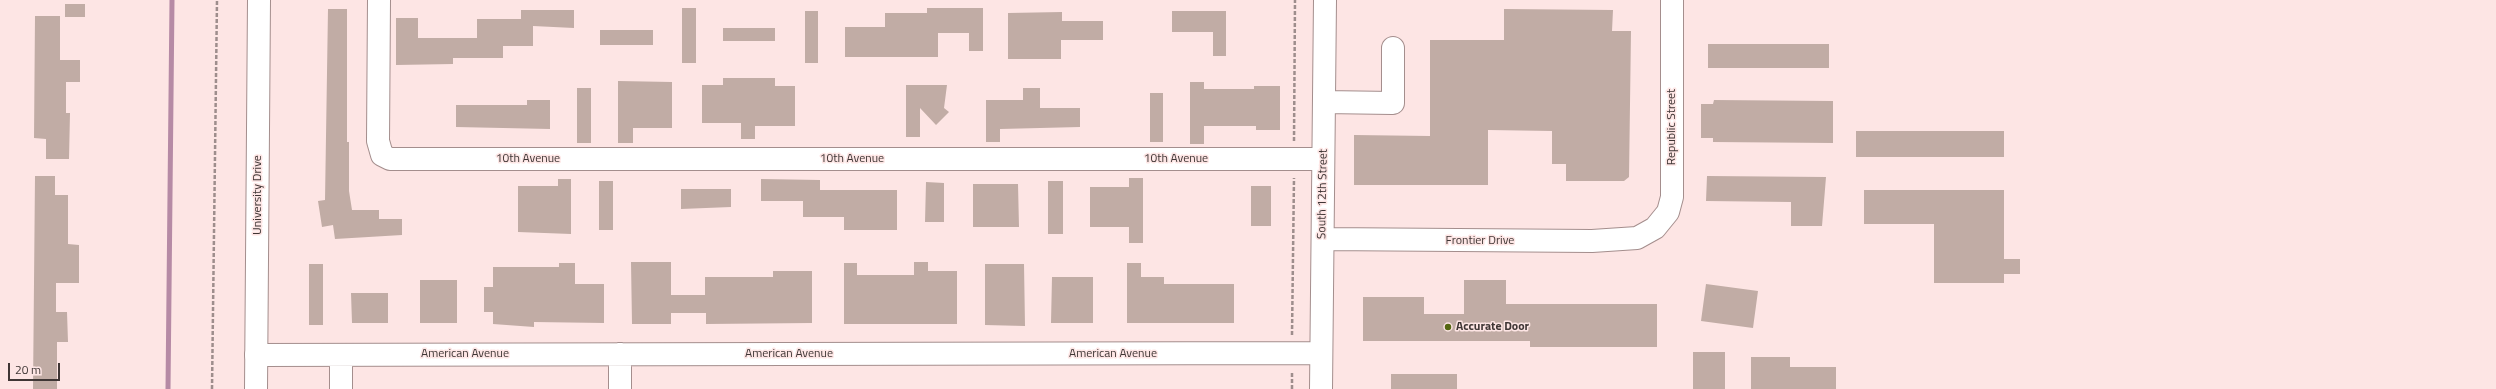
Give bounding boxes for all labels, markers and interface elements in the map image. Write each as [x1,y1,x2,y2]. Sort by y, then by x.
street label: Republic Street [1665,89,1679,165]
street label: South 12th Street [1315,149,1331,239]
street label: 10th Avenue [496,152,560,166]
street label: 10th Avenue [820,152,884,166]
street label: 10th Avenue [1144,152,1208,166]
street label: University Drive [251,155,265,235]
street label: Frontier Drive [1446,234,1514,248]
place label: Accurate Door [1456,320,1529,334]
marker: Accurate Door [1443,322,1453,332]
street label: American Avenue [421,347,509,361]
street label: American Avenue [745,347,833,361]
street label: American Avenue [1069,347,1157,361]
scale bar [10,355,62,381]
text: 20 m [15,360,41,379]

